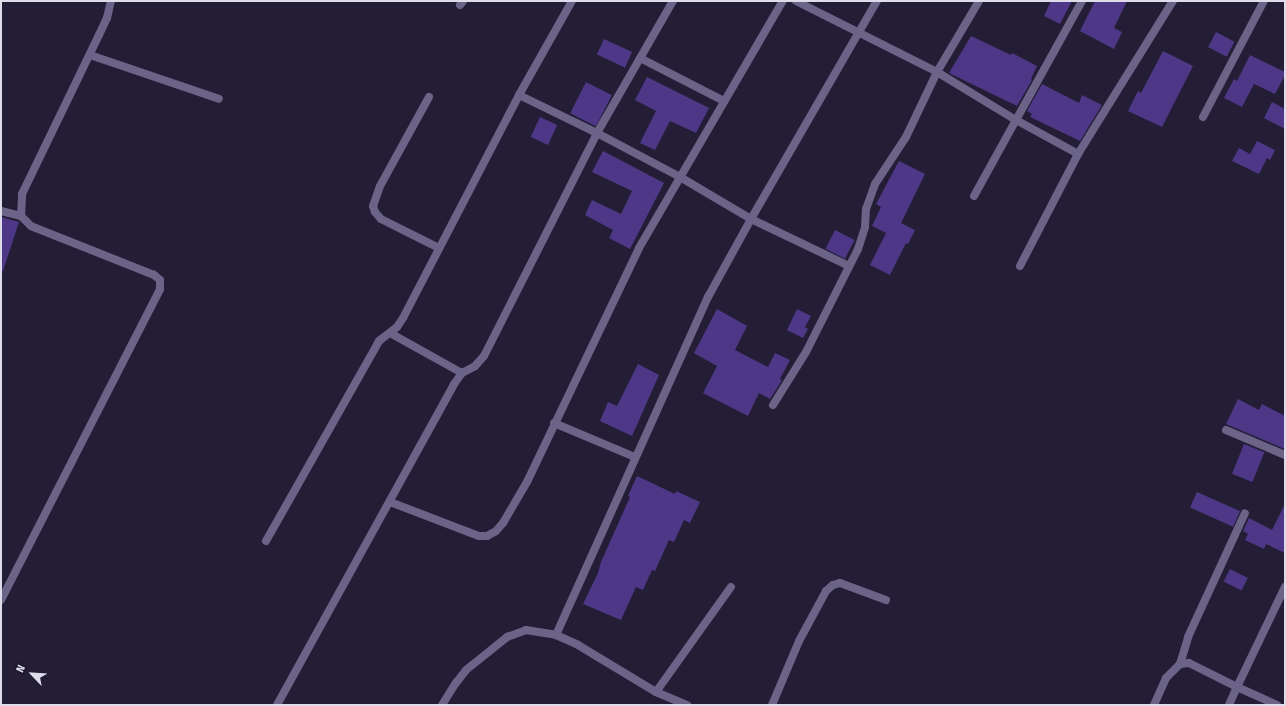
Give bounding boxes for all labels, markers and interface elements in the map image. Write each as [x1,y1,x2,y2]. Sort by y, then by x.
north arrow [12,654,52,694]
text: N [13,663,28,674]

